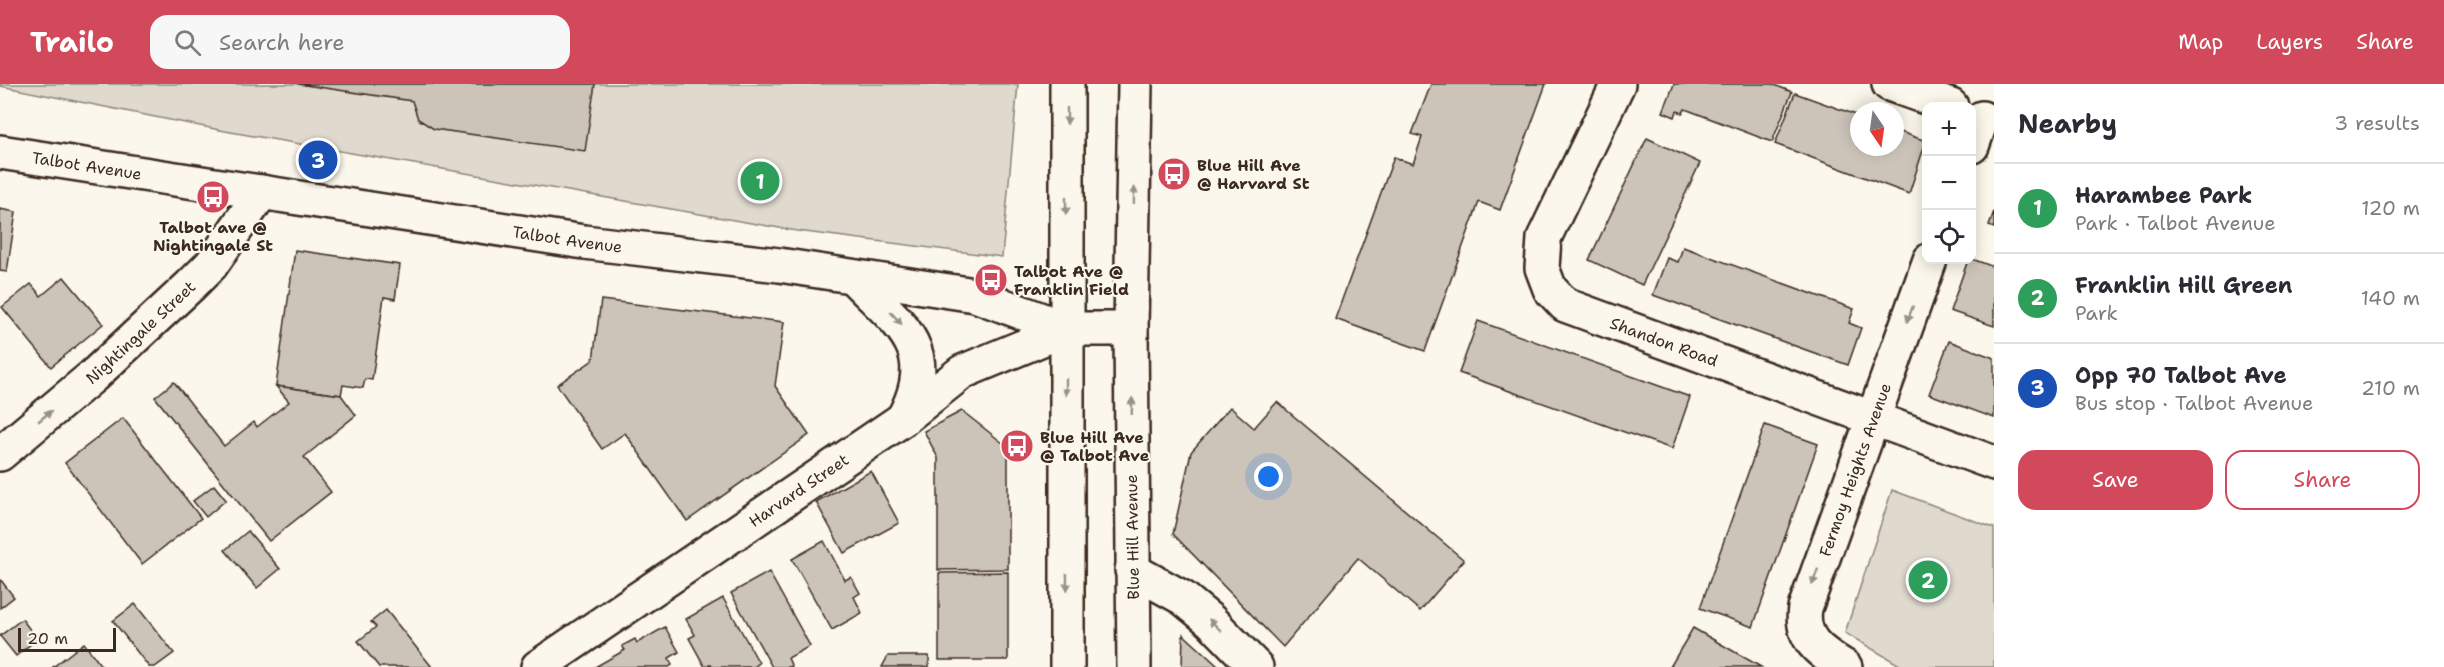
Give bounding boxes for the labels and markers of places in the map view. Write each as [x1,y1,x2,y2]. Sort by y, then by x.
pin: 3 [298,138,338,182]
place label: Blue Hill Ave @ Harvard St [1197,155,1310,194]
bus stop icon: Blue Hill Ave @ Harvard St [1156,156,1192,192]
pin: 1 [740,158,780,204]
bus stop icon: Talbot ave @ Nightingale St [195,179,231,215]
place label: Talbot ave @ Nightingale St [153,217,273,256]
place label: Talbot Ave @ Franklin Field [1014,261,1129,300]
bus stop icon: Talbot Ave @ Franklin Field [973,262,1009,298]
place label: Blue Hill Ave @ Talbot Ave [1040,427,1150,466]
bus stop icon: Blue Hill Ave @ Talbot Ave [999,428,1035,464]
pin: 2 [1908,558,1948,602]

